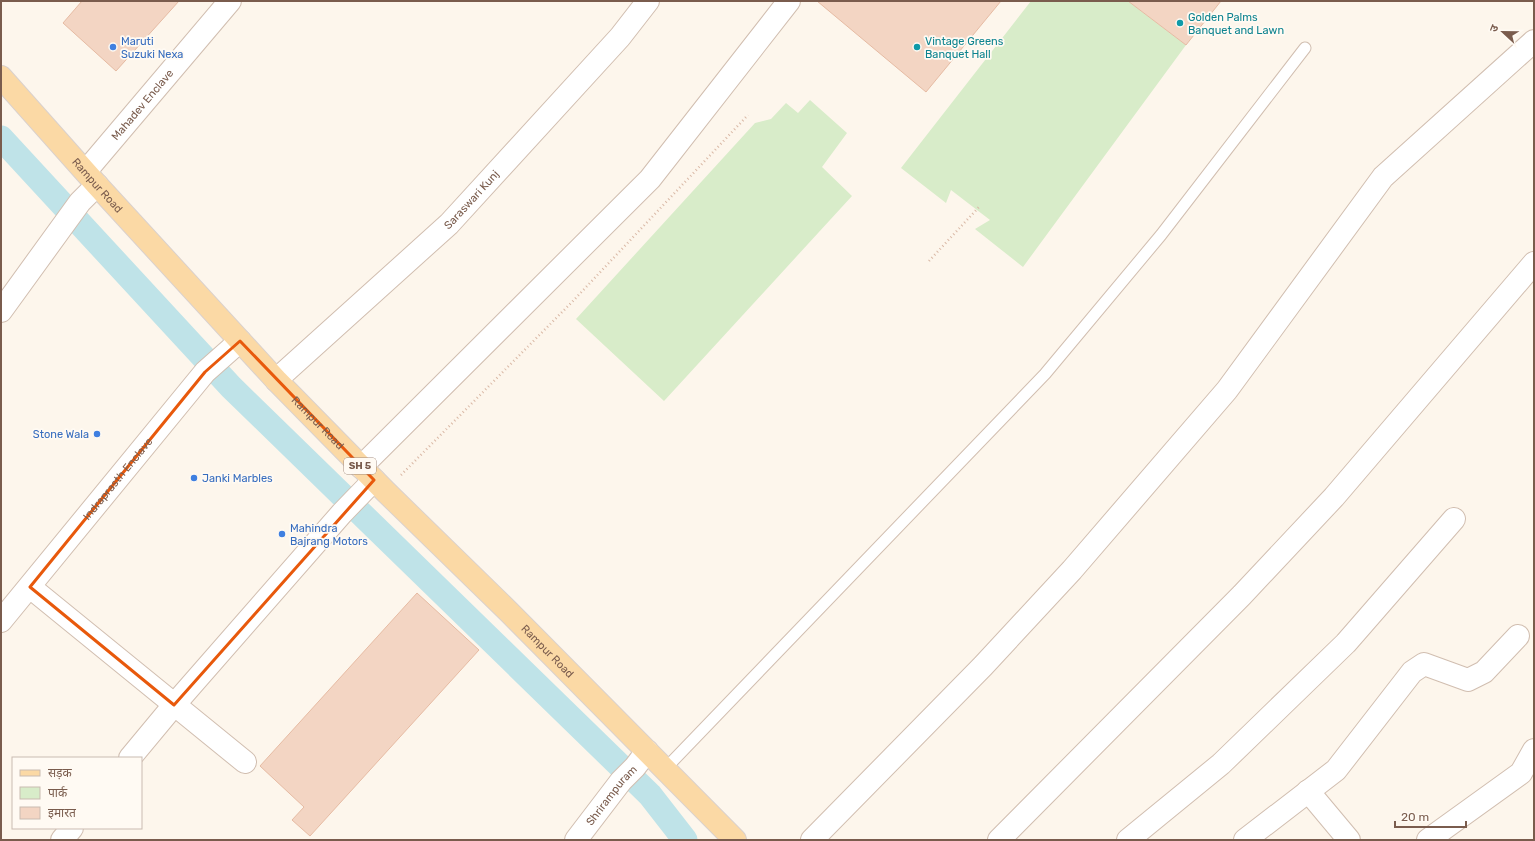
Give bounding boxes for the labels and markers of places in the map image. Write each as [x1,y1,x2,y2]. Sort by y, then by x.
place label: Golden Palms Banquet and Lawn [1188,11,1284,37]
marker: Golden Palms Banquet and Lawn [1175,18,1185,28]
place label: Maruti Suzuki Nexa [121,35,183,61]
place label: Vintage Greens Banquet Hall [925,35,1004,61]
marker: Maruti Suzuki Nexa [108,42,118,52]
marker: Vintage Greens Banquet Hall [912,42,922,52]
place label: Stone Wala [33,428,89,441]
marker: Stone Wala [92,429,102,439]
place label: Janki Marbles [202,472,273,485]
marker: Janki Marbles [189,473,199,483]
place label: Mahindra Bajrang Motors [290,522,368,548]
marker: Mahindra Bajrang Motors [277,529,287,539]

